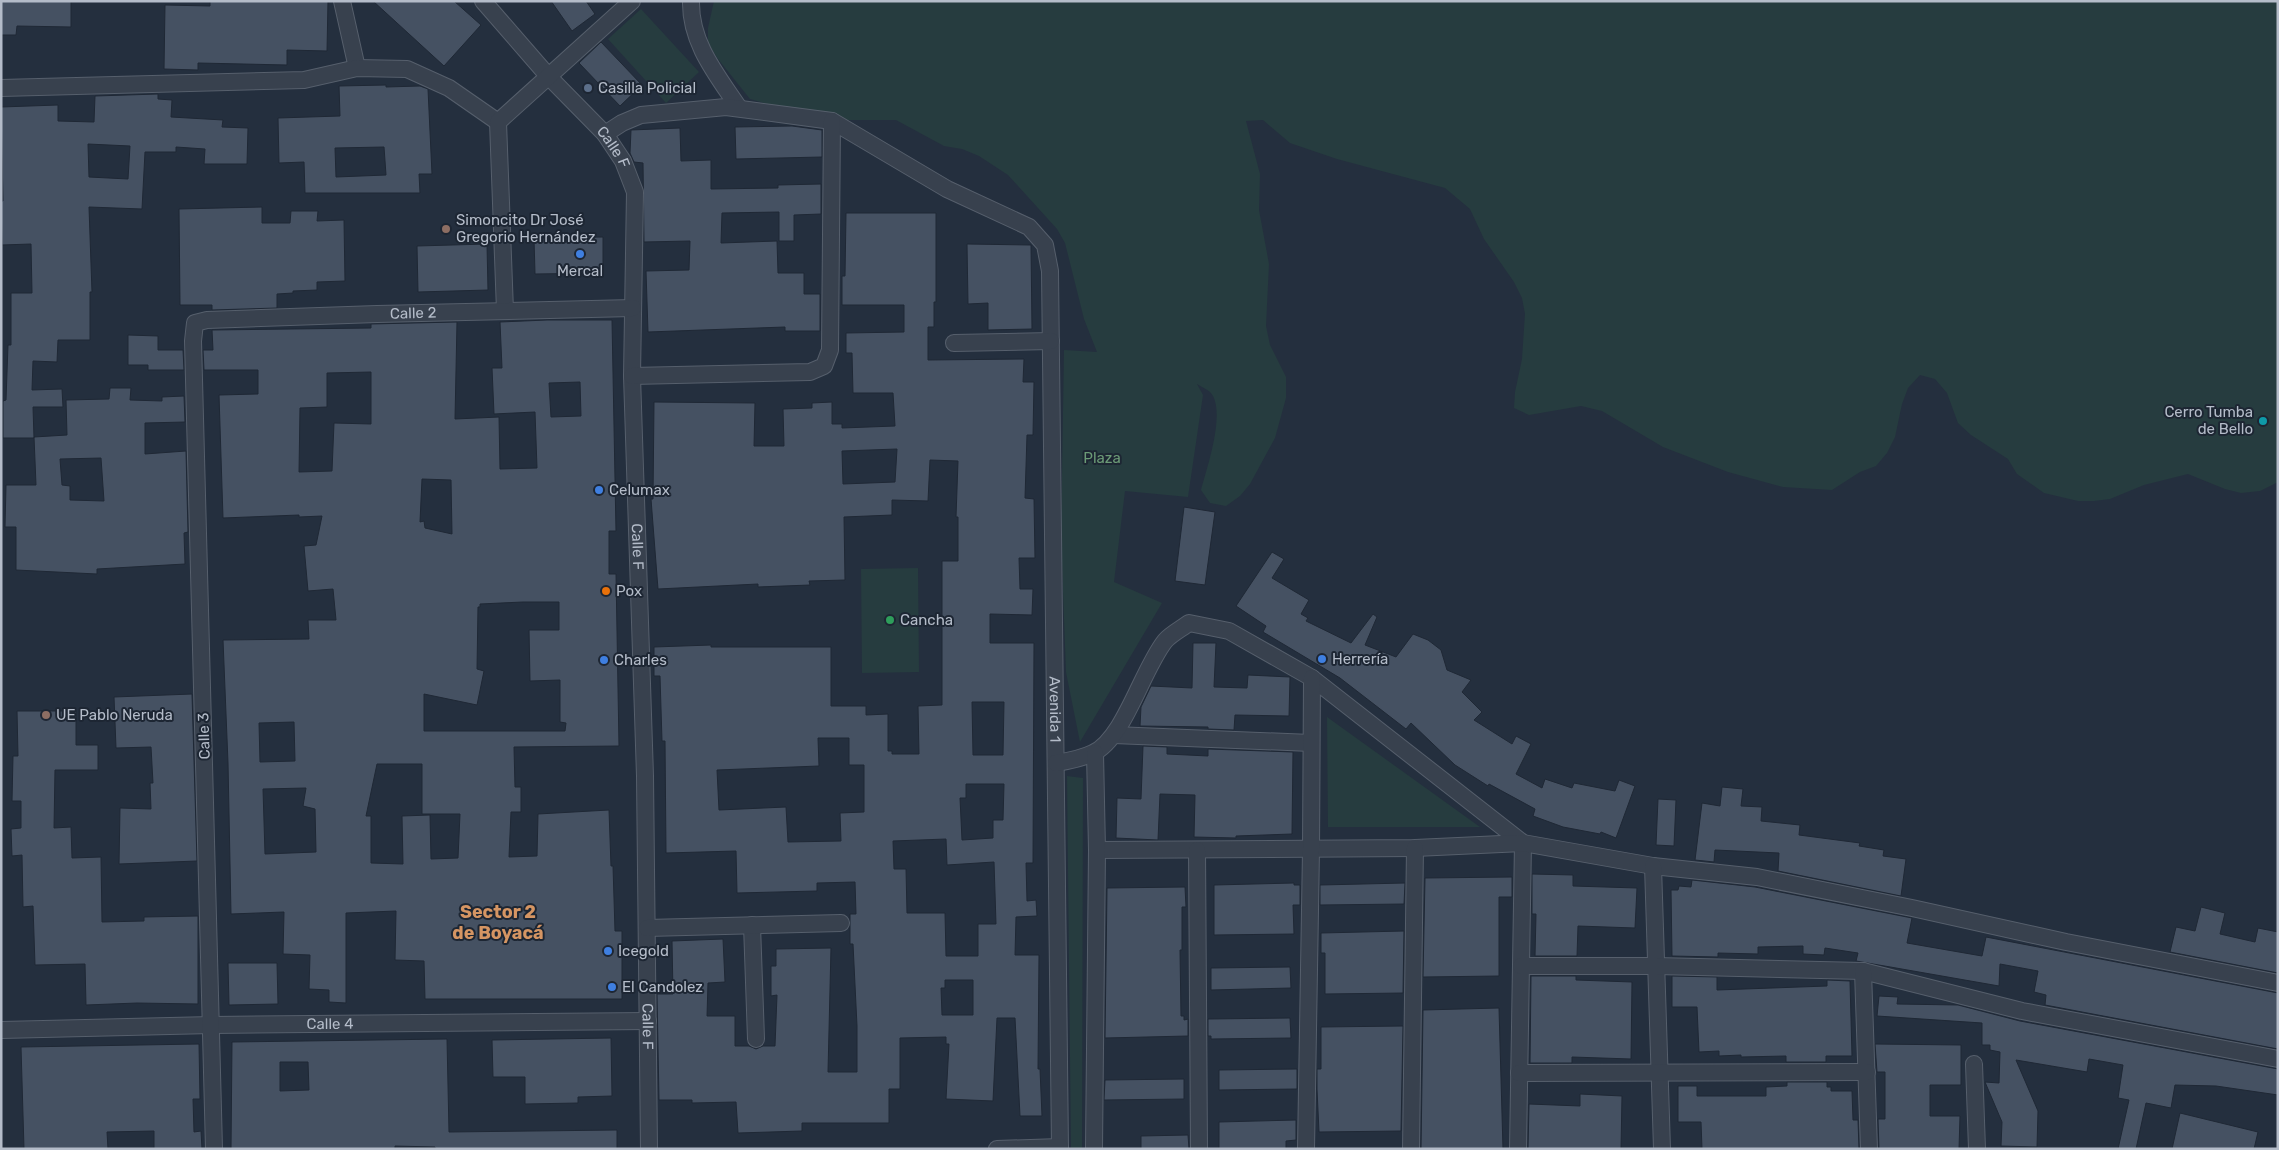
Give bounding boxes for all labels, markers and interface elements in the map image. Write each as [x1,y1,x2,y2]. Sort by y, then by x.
place label: Casilla Policial [598,79,696,97]
marker: Casilla Policial [582,82,594,94]
street label: Calle F [593,122,634,170]
place label: Simoncito Dr José Gregorio Hernández [456,211,596,246]
marker: Simoncito Dr José Gregorio Hernández [440,223,452,235]
marker: Mercal [574,248,586,260]
place label: Mercal [557,262,603,280]
street label: Calle 2 [390,304,437,323]
place label: Cerro Tumba de Bello [2164,403,2253,438]
marker: Cerro Tumba de Bello [2257,415,2269,427]
park label: Plaza [1083,449,1121,467]
place label: Celumax [609,481,670,499]
marker: Celumax [593,484,605,496]
street label: Calle F [628,523,647,570]
place label: Pox [616,582,642,600]
marker: Pox [600,585,612,597]
place label: Cancha [900,611,953,629]
marker: Cancha [884,614,896,626]
place label: Herrería [1332,650,1388,668]
place label: Charles [614,651,667,669]
marker: Herrería [1316,653,1328,665]
marker: Charles [598,654,610,666]
street label: Avenida 1 [1046,676,1064,742]
place label: UE Pablo Neruda [56,706,173,724]
marker: UE Pablo Neruda [40,709,52,721]
street label: Calle 3 [194,712,214,760]
district label: Sector 2 de Boyacá [452,901,544,944]
place label: Icegold [618,942,669,960]
marker: Icegold [602,945,614,957]
place label: El Candolez [622,978,703,996]
marker: El Candolez [606,981,618,993]
street label: Calle F [638,1003,657,1050]
street label: Calle 4 [306,1015,354,1033]

